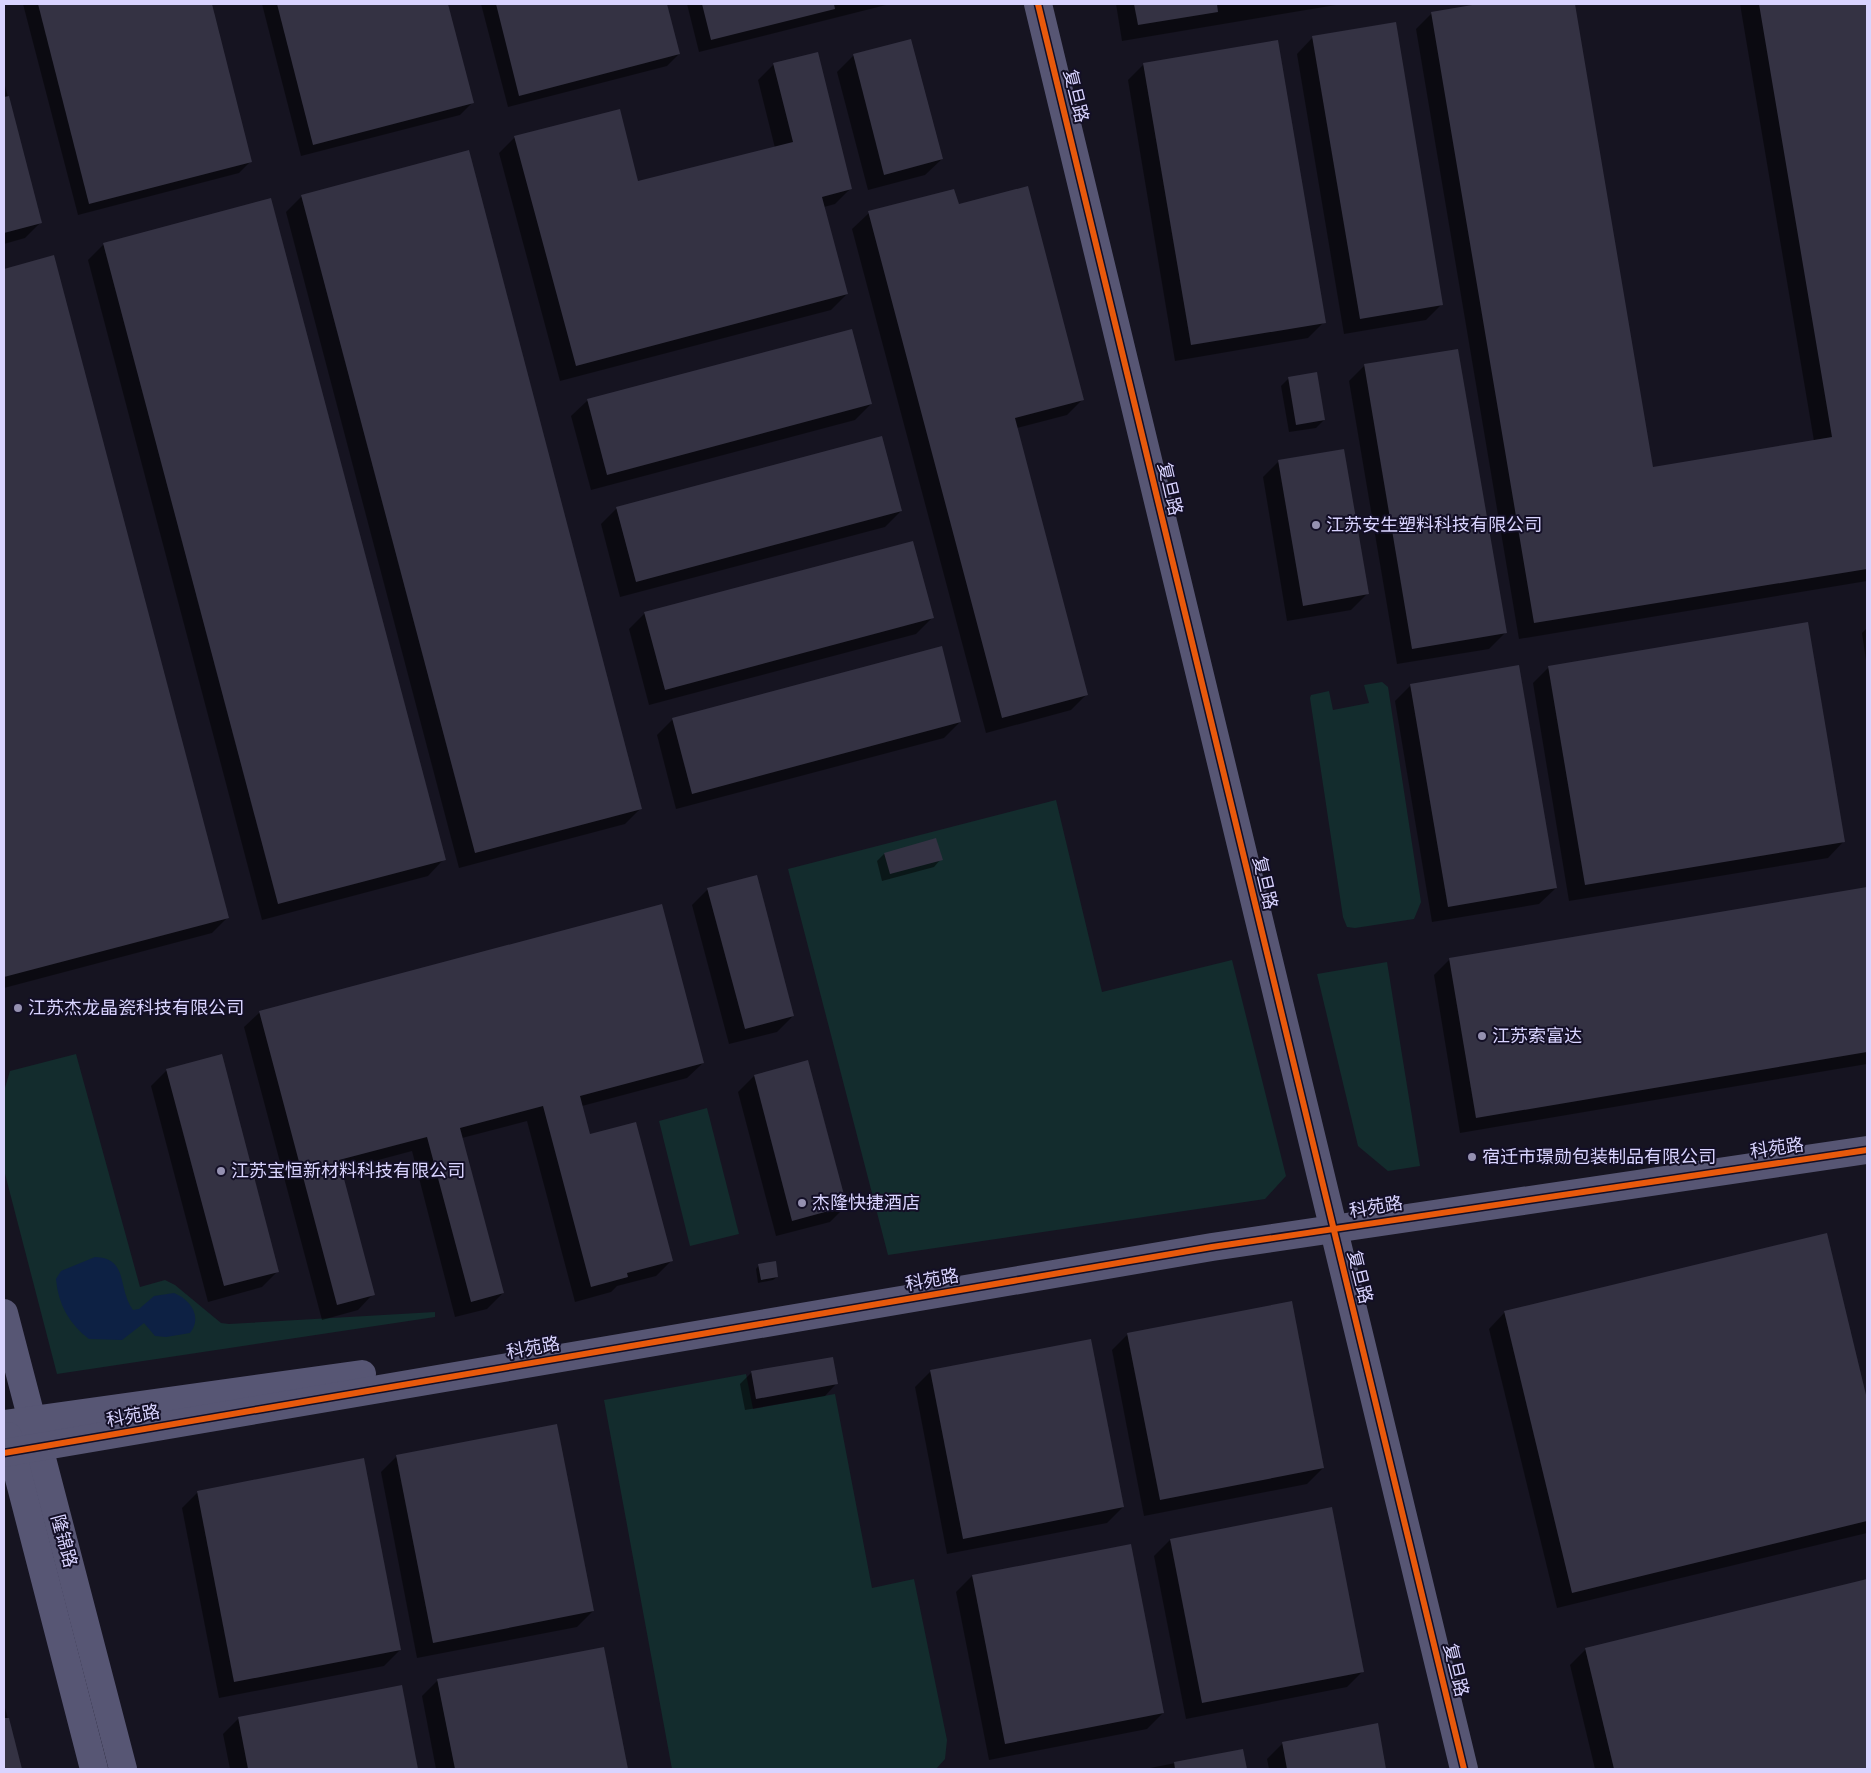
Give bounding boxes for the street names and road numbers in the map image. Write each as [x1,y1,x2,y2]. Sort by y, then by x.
street label: 复旦路 [1060,67,1092,125]
street label: 复旦路 [1154,460,1186,518]
street label: 复旦路 [1249,854,1281,912]
street label: 科苑路 [1749,1134,1805,1162]
street label: 科苑路 [1348,1193,1404,1221]
street label: 复旦路 [1344,1248,1376,1306]
street label: 科苑路 [904,1265,960,1295]
street label: 科苑路 [505,1333,561,1363]
street label: 科苑路 [105,1401,161,1431]
street label: 隆锦路 [47,1512,81,1570]
street label: 复旦路 [1440,1641,1472,1699]

